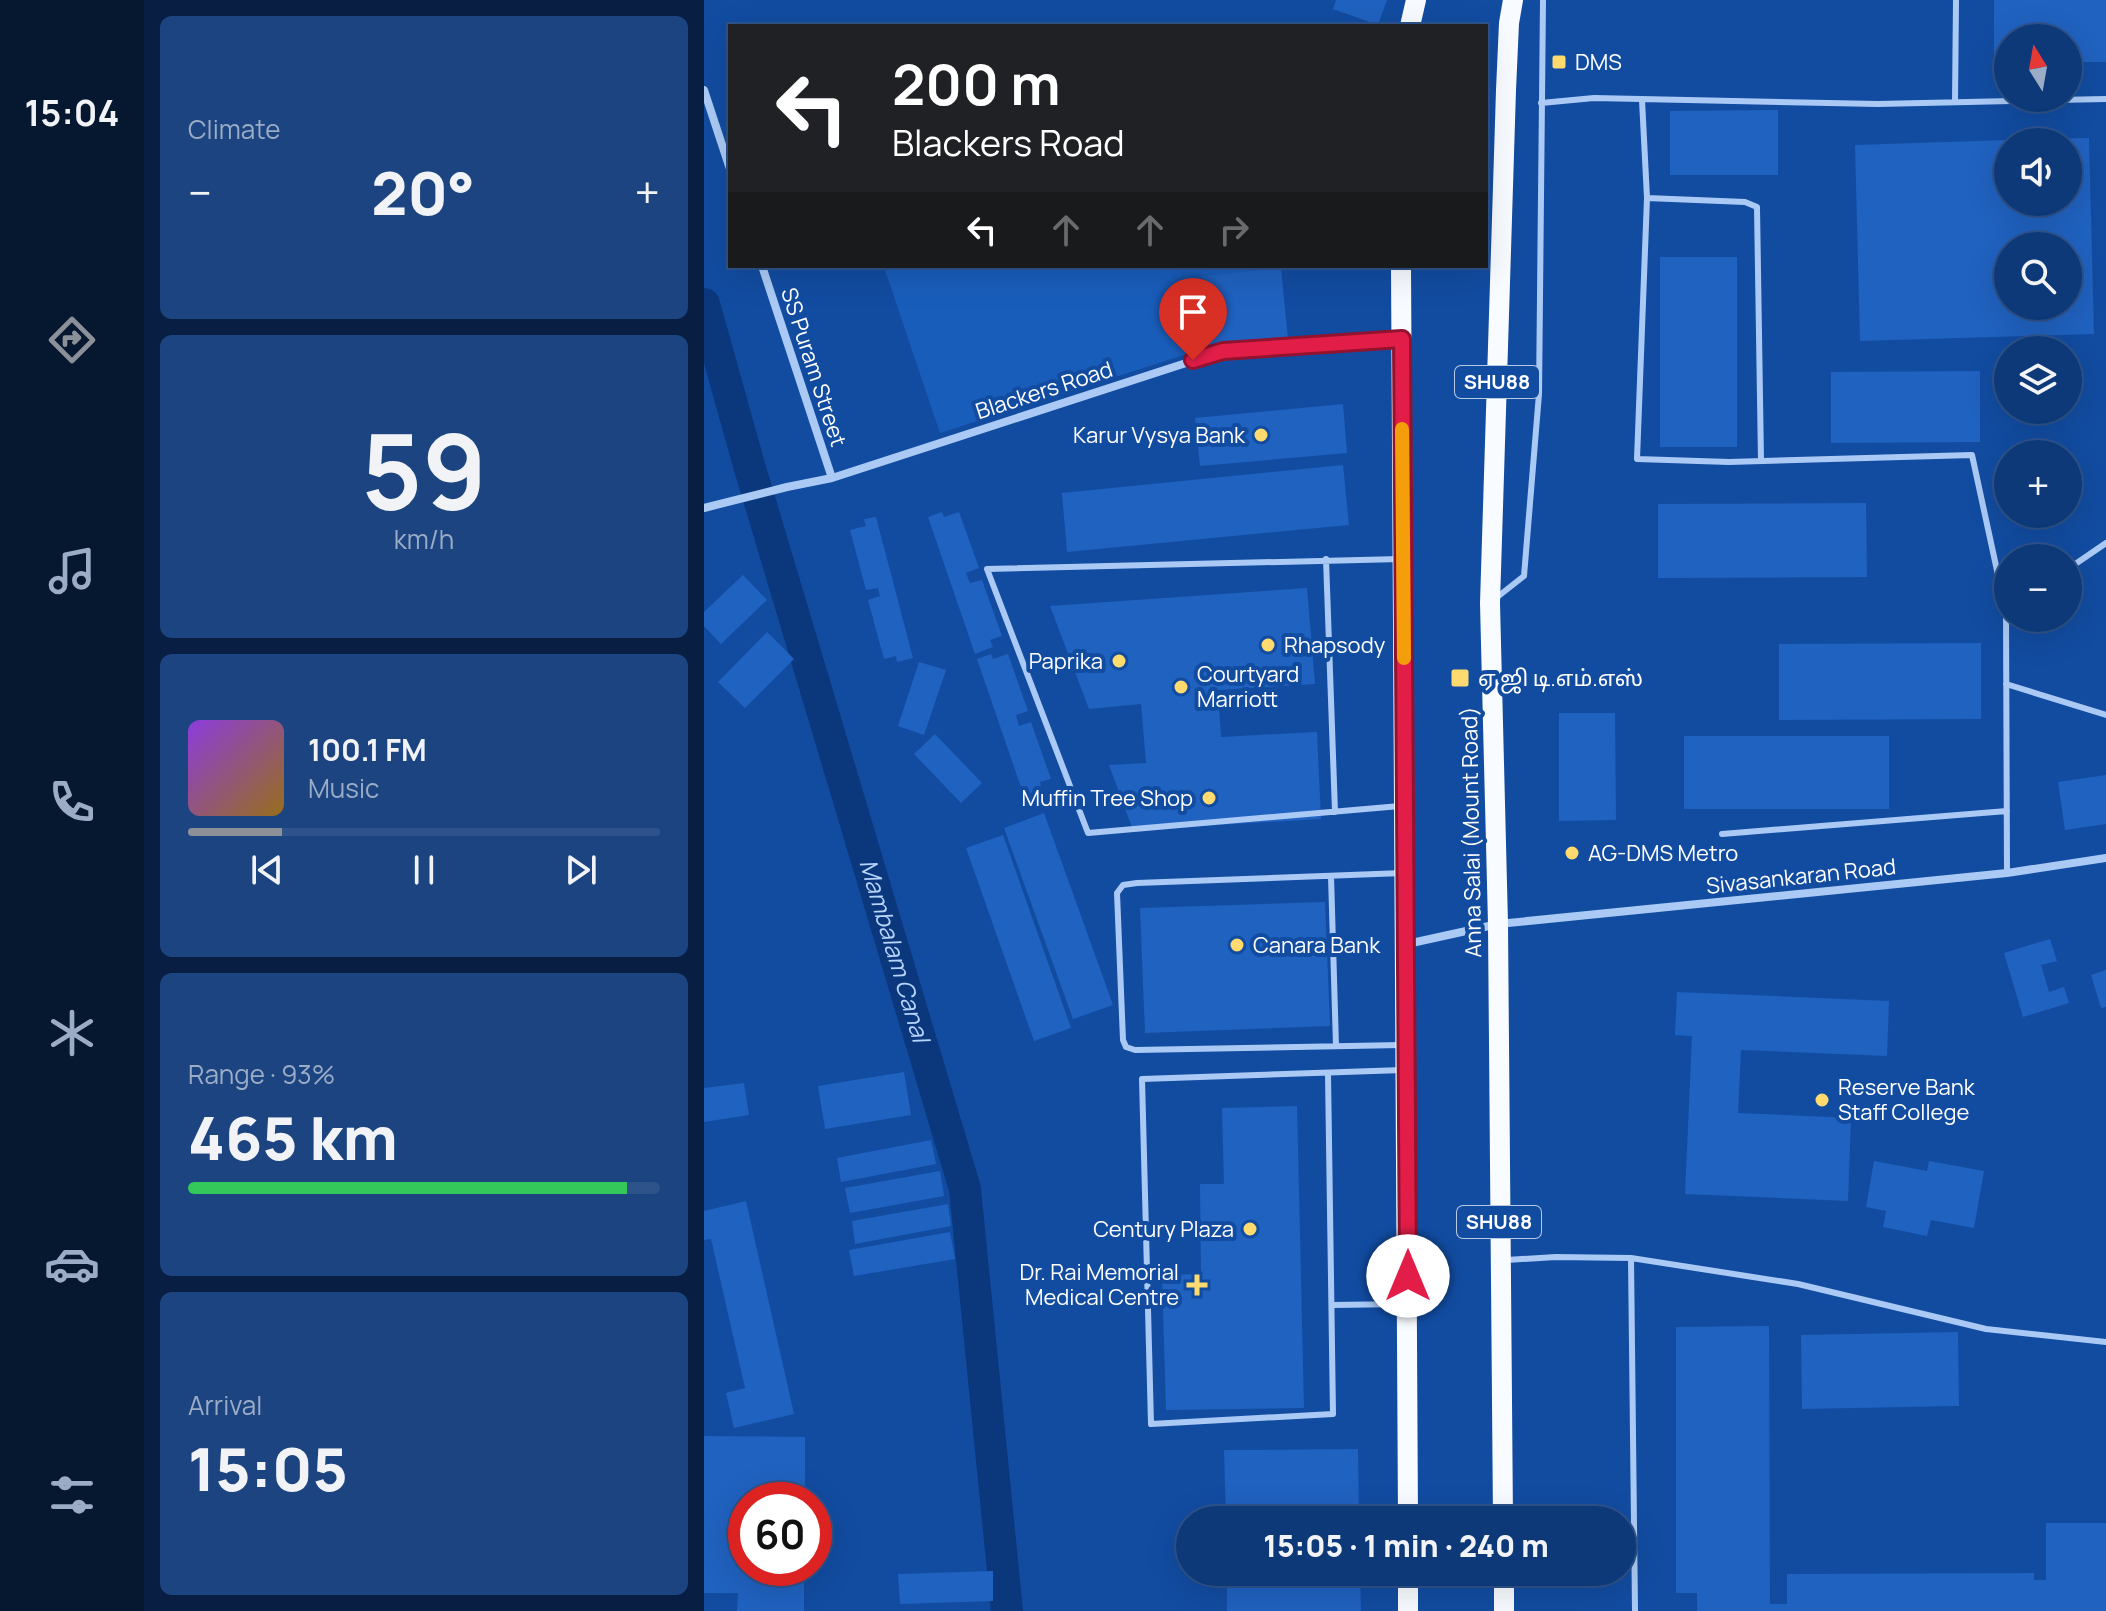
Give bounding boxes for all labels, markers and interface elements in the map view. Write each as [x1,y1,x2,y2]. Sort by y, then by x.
north arrow [1994,24,2082,112]
map controls [1994,24,2082,632]
text: 200 m [892,45,1061,122]
place label: DMS [1575,47,1622,77]
marker: DMS [1550,53,1568,71]
icon: left [760,56,864,160]
text: 15:04 [25,88,119,137]
text: Climate [188,111,280,147]
text: Blackers Road [892,118,1125,167]
button: sound [1994,128,2082,216]
text: 20° [371,151,475,233]
text: − [188,162,212,222]
text: + [635,162,660,222]
icon: left [960,208,1004,252]
icon: ahead [1044,208,1088,252]
icon: ahead [1128,208,1172,252]
icon: right [1212,208,1256,252]
button: search [1994,232,2082,320]
pin [1159,278,1227,360]
street label: SS Puram Street [774,284,854,451]
icon: arrive [1171,290,1215,334]
icon: directions [44,312,100,368]
button: layers [1994,336,2082,424]
street label: Blackers Road [972,354,1116,426]
road number: SHU88 [1455,366,1539,398]
text: 59 [361,398,487,540]
place label: Karur Vysya Bank [1073,420,1246,450]
marker: Karur Vysya Bank [1252,426,1270,444]
button: + [1994,440,2082,528]
text: km/h [394,521,454,557]
icon: music [44,543,100,599]
button: − [1994,544,2082,632]
place label: Rhapsody [1284,630,1386,660]
marker: Rhapsody [1259,636,1277,654]
place label: Paprika [1029,646,1103,676]
marker: Paprika [1110,652,1128,670]
place label: Courtyard Marriott [1197,659,1299,714]
place label: ஏ ஜி டி.எம்.எஸ் [1478,663,1643,694]
marker: ஏ ஜி டி.எம்.எஸ் [1449,667,1471,689]
marker: Courtyard Marriott [1172,678,1190,696]
street label: Anna Salai (Mount Road) [1454,706,1488,958]
text: 100.1 FM [308,729,427,770]
text: Music [308,770,379,806]
icon: phone [44,774,100,830]
place label: Muffin Tree Shop [1021,783,1193,813]
marker: Muffin Tree Shop [1200,789,1218,807]
place label: AG-DMS Metro [1588,838,1738,868]
marker: AG-DMS Metro [1563,844,1581,862]
icon: previous [245,848,289,892]
icon: pause [402,848,446,892]
icon: next [559,848,603,892]
street label: Sivasankaran Road [1705,851,1897,901]
water label: Mambalam Canal [852,855,939,1049]
place label: Canara Bank [1253,930,1381,960]
marker: Canara Bank [1228,936,1246,954]
icon: climate [44,1005,100,1061]
text: Range · 93% [188,1056,335,1092]
place label: Reserve Bank Staff College [1838,1072,1976,1127]
marker: Reserve Bank Staff College [1813,1091,1831,1109]
text: 465 km [188,1096,398,1178]
road number: SHU88 [1457,1206,1541,1238]
place label: Century Plaza [1093,1214,1234,1244]
marker: Century Plaza [1241,1220,1259,1238]
position arrow [1366,1234,1450,1318]
icon: car [44,1236,100,1292]
place label: Dr. Rai Memorial Medical Centre [1019,1257,1179,1312]
marker: Dr. Rai Memorial Medical Centre [1186,1274,1208,1296]
text: Arrival [188,1387,262,1423]
text: 15:05 [188,1427,348,1509]
icon: filters [44,1467,100,1523]
speed limit sign: 60 [728,1482,832,1586]
text: 15:05 · 1 min · 240 m [1263,1525,1549,1566]

